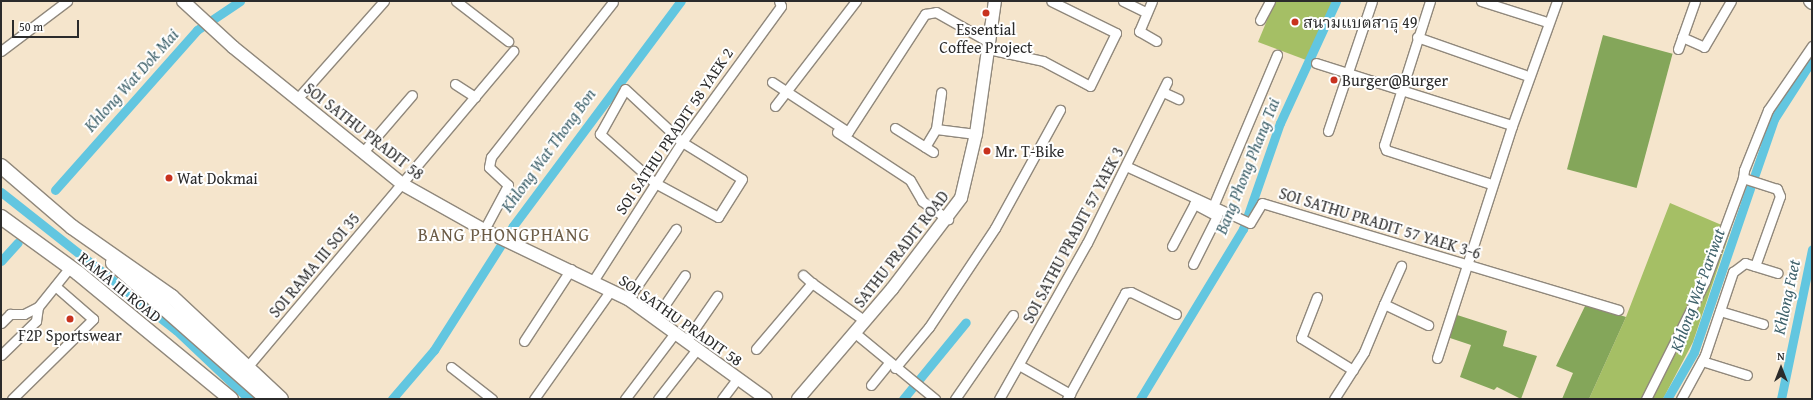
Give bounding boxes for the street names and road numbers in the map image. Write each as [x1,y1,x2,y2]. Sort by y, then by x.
street label: SOI SATHU PRADIT 58 YAEK 2 [611,44,737,218]
street label: SOI SATHU PRADIT 58 [300,78,428,184]
street label: SOI SATHU PRADIT 57 YAEK 3 [1018,144,1128,326]
street label: SOI SATHU PRADIT 57 YAEK 3-6 [1277,183,1483,263]
street label: SATHU PRADIT ROAD [849,187,953,311]
street label: SOI RAMA III SOI 35 [265,209,363,321]
street label: RAMA III ROAD [75,248,165,326]
street label: SOI SATHU PRADIT 58 [616,270,746,370]

